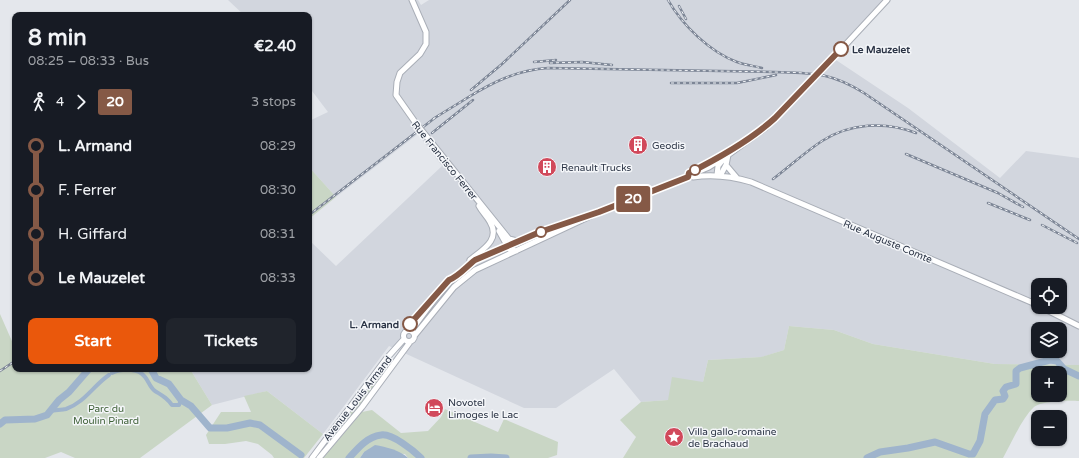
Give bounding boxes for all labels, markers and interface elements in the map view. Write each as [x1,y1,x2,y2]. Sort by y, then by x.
text: 8 min [28,25,87,51]
text: €2.40 [254,37,296,55]
marker: Le Mauzelet [833,41,849,57]
place label: Le Mauzelet [852,44,910,56]
text: 08:25 – 08:33 · Bus [28,53,149,69]
icon: walk [28,91,50,113]
icon: forward [70,91,92,113]
text: 20 [106,93,124,110]
text: 4 [56,94,64,110]
text: 3 stops [251,94,296,110]
street label: Rue Francisco Ferrer [409,119,480,203]
building icon: Geodis [627,134,649,156]
text: L. Armand [58,137,132,155]
text: 08:29 [260,138,296,154]
place label: Geodis [652,140,685,152]
building icon: Renault Trucks [536,156,558,178]
place label: Renault Trucks [561,162,632,174]
unlabelled marker [689,164,701,176]
text: F. Ferrer [58,181,116,199]
text: 08:30 [260,182,296,198]
line badge: 20 [615,186,651,212]
text: 20 [624,190,642,207]
street label: Rue Auguste Comte [841,218,934,266]
text: H. Giffard [58,225,127,243]
text: 08:31 [260,226,296,242]
unlabelled marker [535,226,547,238]
text: Le Mauzelet [58,269,145,287]
text: 08:33 [260,270,296,286]
map controls [1031,278,1067,446]
button: locate [1031,278,1067,314]
marker: L. Armand [402,316,418,332]
button: Start [28,318,158,364]
button: Tickets [166,318,296,364]
place label: L. Armand [350,319,399,331]
button: layers [1031,322,1067,358]
street label: Avenue Louis Armand [321,354,395,444]
button: + [1031,366,1067,402]
hotel icon: Novotel Limoges le Lac [423,397,445,419]
place label: Novotel Limoges le Lac [448,397,518,421]
park label: Parc du Moulin Pinard [73,403,139,427]
button: − [1031,410,1067,446]
place icon: Villa gallo-romaine de Brachaud [663,426,685,448]
place label: Villa gallo-romaine de Brachaud [688,426,777,450]

